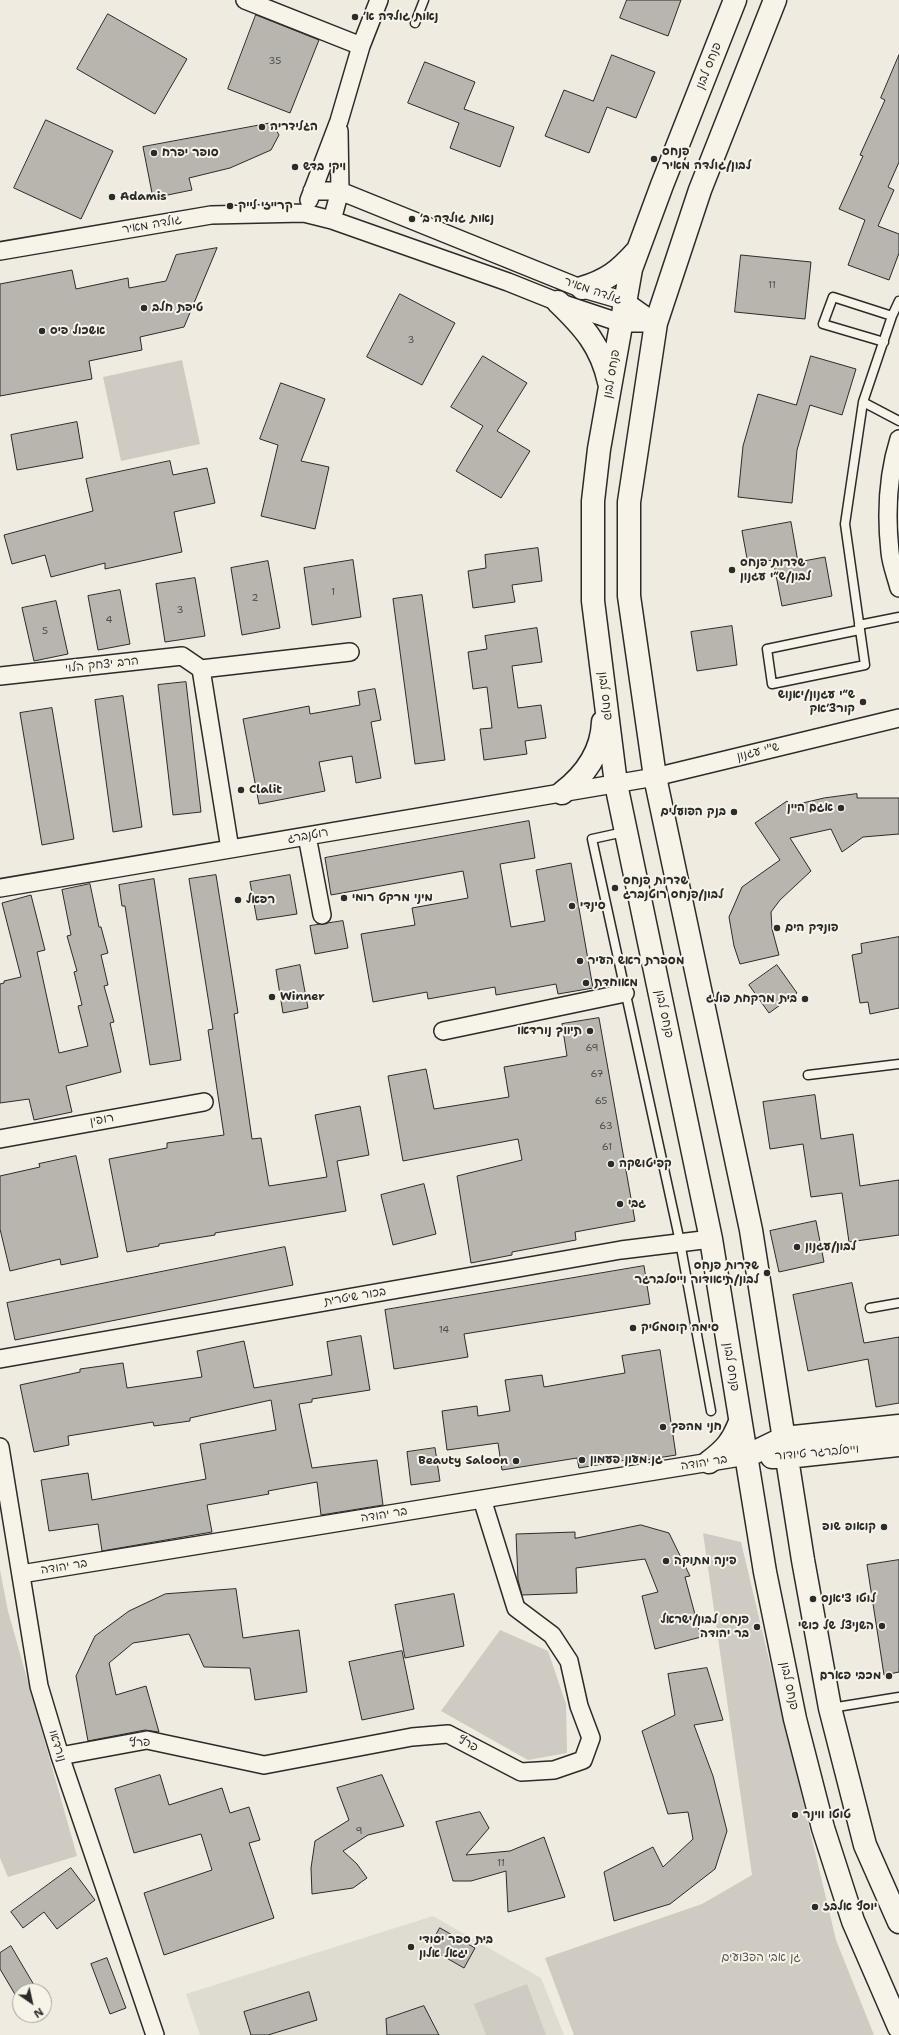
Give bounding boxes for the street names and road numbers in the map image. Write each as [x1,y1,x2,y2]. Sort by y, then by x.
street label: פנחס לבון [693,41,725,91]
street label: גולדה מאיר [121,213,183,237]
street label: גולדה מאיר [562,274,624,308]
street label: פנחס לבון [601,349,623,399]
street label: הרב יצחק הלוי [64,654,140,676]
street label: פנחס לבון [595,671,615,721]
street label: ש"י עגנון [735,740,781,764]
street label: רוטנברג [286,825,330,847]
street label: פנחס לבון [652,989,676,1039]
street label: רופין [89,1111,115,1129]
street label: בכור שיטרית [323,1284,387,1310]
street label: פנחס לבון [720,1342,742,1392]
street label: וייסלברגר טיודור [774,1442,860,1464]
street label: בר יהודה [680,1452,728,1474]
street label: בר יהודה [360,1504,408,1526]
street label: בר יהודה [40,1556,88,1578]
street label: פנחס לבון [777,1661,801,1711]
street label: נורדאו [45,1728,69,1764]
street label: פרץ [455,1733,481,1755]
street label: פרץ [129,1735,151,1751]

